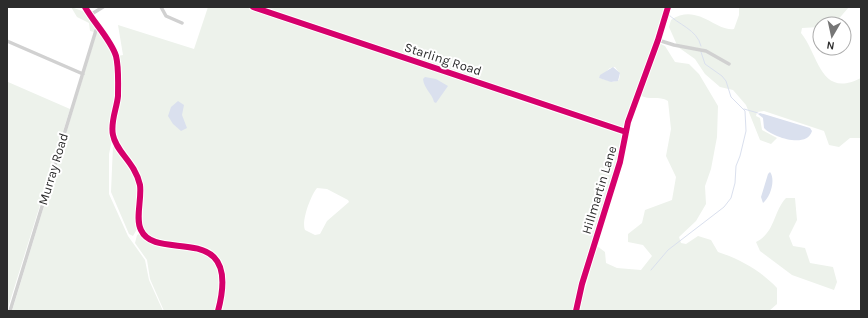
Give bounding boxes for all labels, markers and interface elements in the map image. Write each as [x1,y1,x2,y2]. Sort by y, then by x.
north arrow [812,16,852,56]
text: N [826,38,835,52]
street label: Starling Road [402,39,484,79]
street label: Murray Road [35,131,71,207]
street label: Hillmartin Lane [578,144,620,236]

